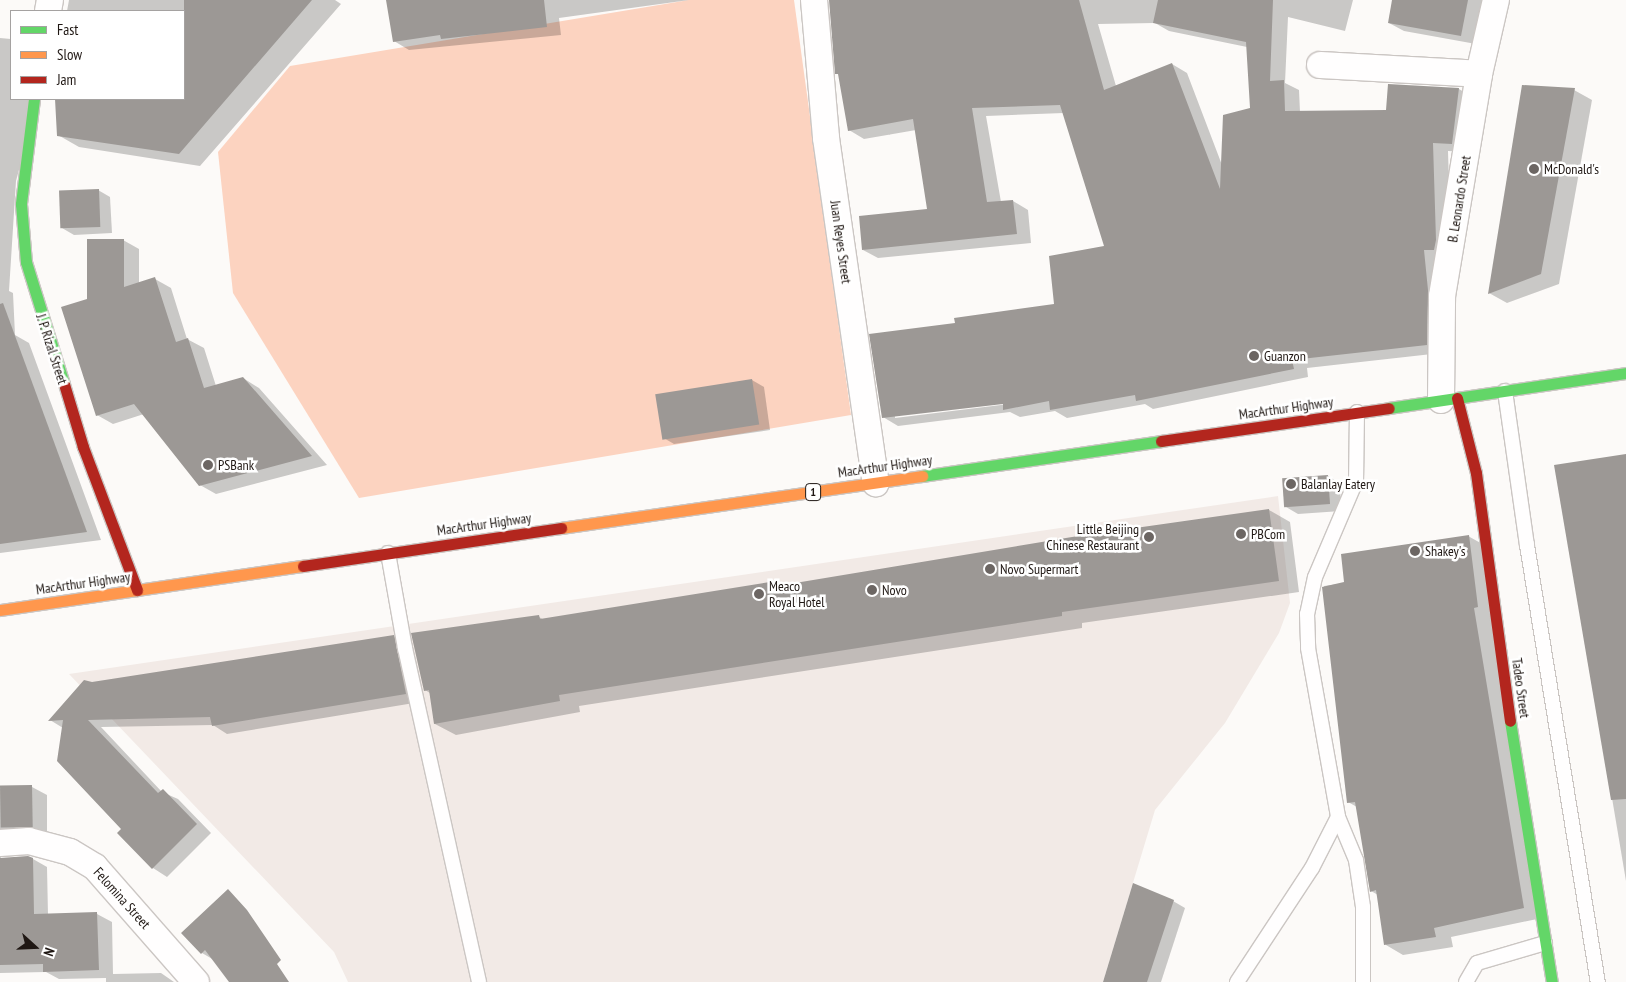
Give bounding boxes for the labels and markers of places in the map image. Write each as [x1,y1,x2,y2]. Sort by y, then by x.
place label: McDonald's [1544,161,1599,177]
marker: McDonald's [1528,163,1540,175]
place label: Guanzon [1264,348,1306,364]
marker: Guanzon [1248,350,1260,362]
place label: PSBank [218,457,254,473]
marker: PSBank [202,459,214,471]
place label: Balanlay Eatery [1301,476,1376,492]
marker: Balanlay Eatery [1285,478,1297,490]
place label: Little Beijing Chinese Restaurant [1046,521,1139,554]
place label: PBCom [1251,526,1285,542]
marker: PBCom [1235,528,1247,540]
marker: Little Beijing Chinese Restaurant [1143,531,1155,543]
place label: Shakey's [1425,543,1465,559]
marker: Shakey's [1409,545,1421,557]
place label: Novo Supermart [1000,561,1078,577]
marker: Novo Supermart [984,563,996,575]
place label: Meaco Royal Hotel [769,578,825,610]
place label: Novo [882,582,907,598]
marker: Novo [866,584,878,596]
marker: Meaco Royal Hotel [753,588,765,600]

